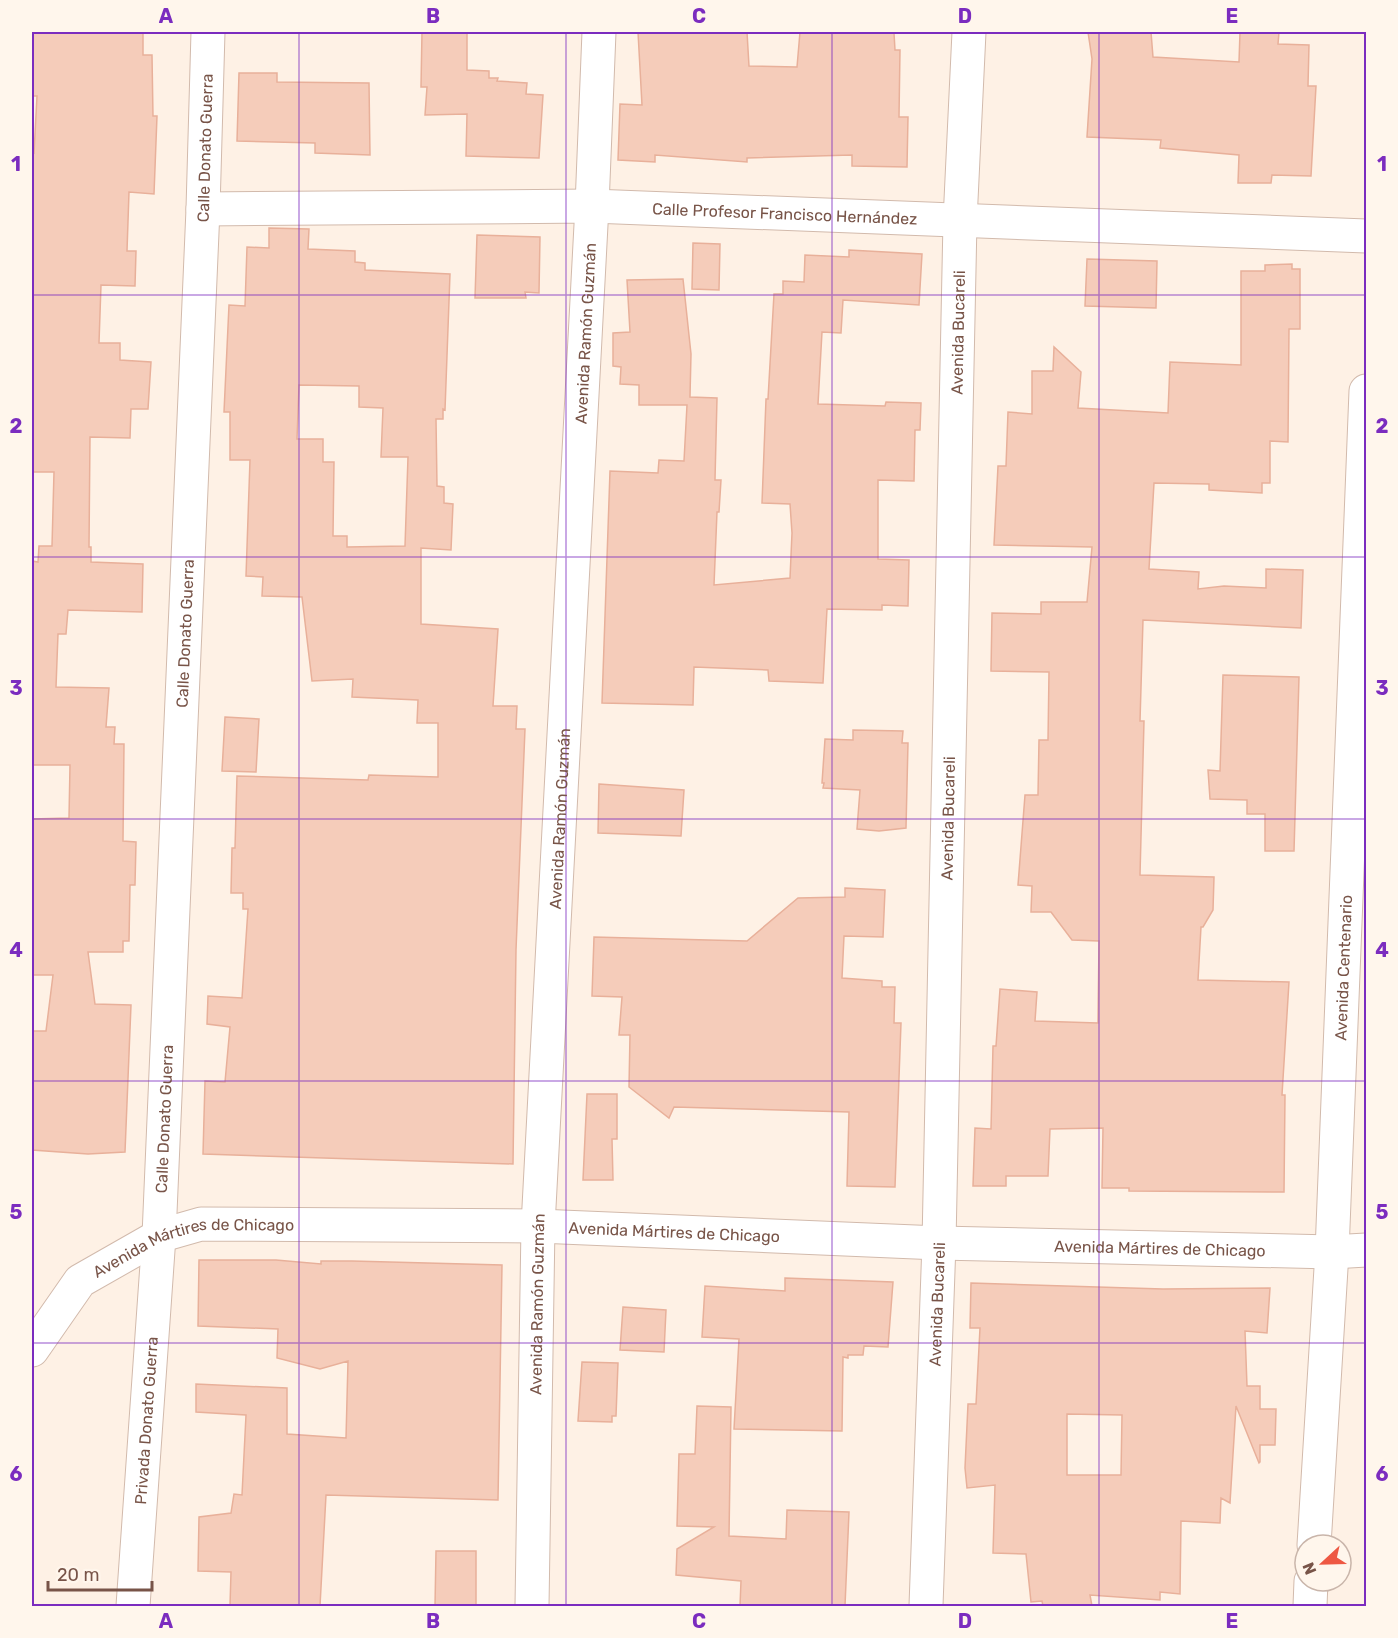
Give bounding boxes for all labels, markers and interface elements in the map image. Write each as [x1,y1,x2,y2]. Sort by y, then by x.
text: A [159,4,174,28]
text: B [426,4,440,28]
text: C [692,4,706,28]
text: D [958,4,972,28]
text: E [1226,4,1238,28]
street label: Calle Donato Guerra [193,73,217,223]
text: 1 [11,152,21,176]
text: 1 [1377,152,1387,176]
street label: Calle Profesor Francisco Hernández [652,199,918,229]
street label: Avenida Ramón Guzmán [571,242,600,424]
street label: Avenida Bucareli [947,270,969,395]
text: 2 [10,414,23,438]
text: 2 [1376,414,1389,438]
street label: Calle Donato Guerra [173,559,198,708]
text: 3 [9,676,23,700]
text: 3 [1375,676,1389,700]
street label: Avenida Ramón Guzmán [546,728,574,910]
street label: Avenida Bucareli [937,756,959,881]
street label: Avenida Centenario [1331,895,1356,1041]
text: 4 [9,938,23,962]
text: 4 [1375,938,1389,962]
street label: Calle Donato Guerra [152,1044,177,1194]
text: 5 [10,1200,23,1224]
text: 5 [1376,1200,1389,1224]
street label: Avenida Ramón Guzmán [526,1213,549,1395]
street label: Avenida Mártires de Chicago [90,1215,294,1282]
street label: Avenida Mártires de Chicago [568,1218,780,1246]
street label: Avenida Mártires de Chicago [1054,1237,1266,1260]
street label: Avenida Bucareli [926,1242,949,1367]
street label: Privada Donato Guerra [131,1336,162,1505]
text: 6 [9,1462,23,1486]
text: 6 [1375,1462,1389,1486]
north arrow [1293,1533,1353,1593]
scale bar [48,1554,152,1592]
text: N [1299,1560,1321,1577]
text: 20 m [57,1564,99,1586]
text: A [159,1609,174,1633]
text: B [426,1609,440,1633]
text: C [692,1609,706,1633]
text: D [958,1609,972,1633]
text: E [1226,1609,1238,1633]

